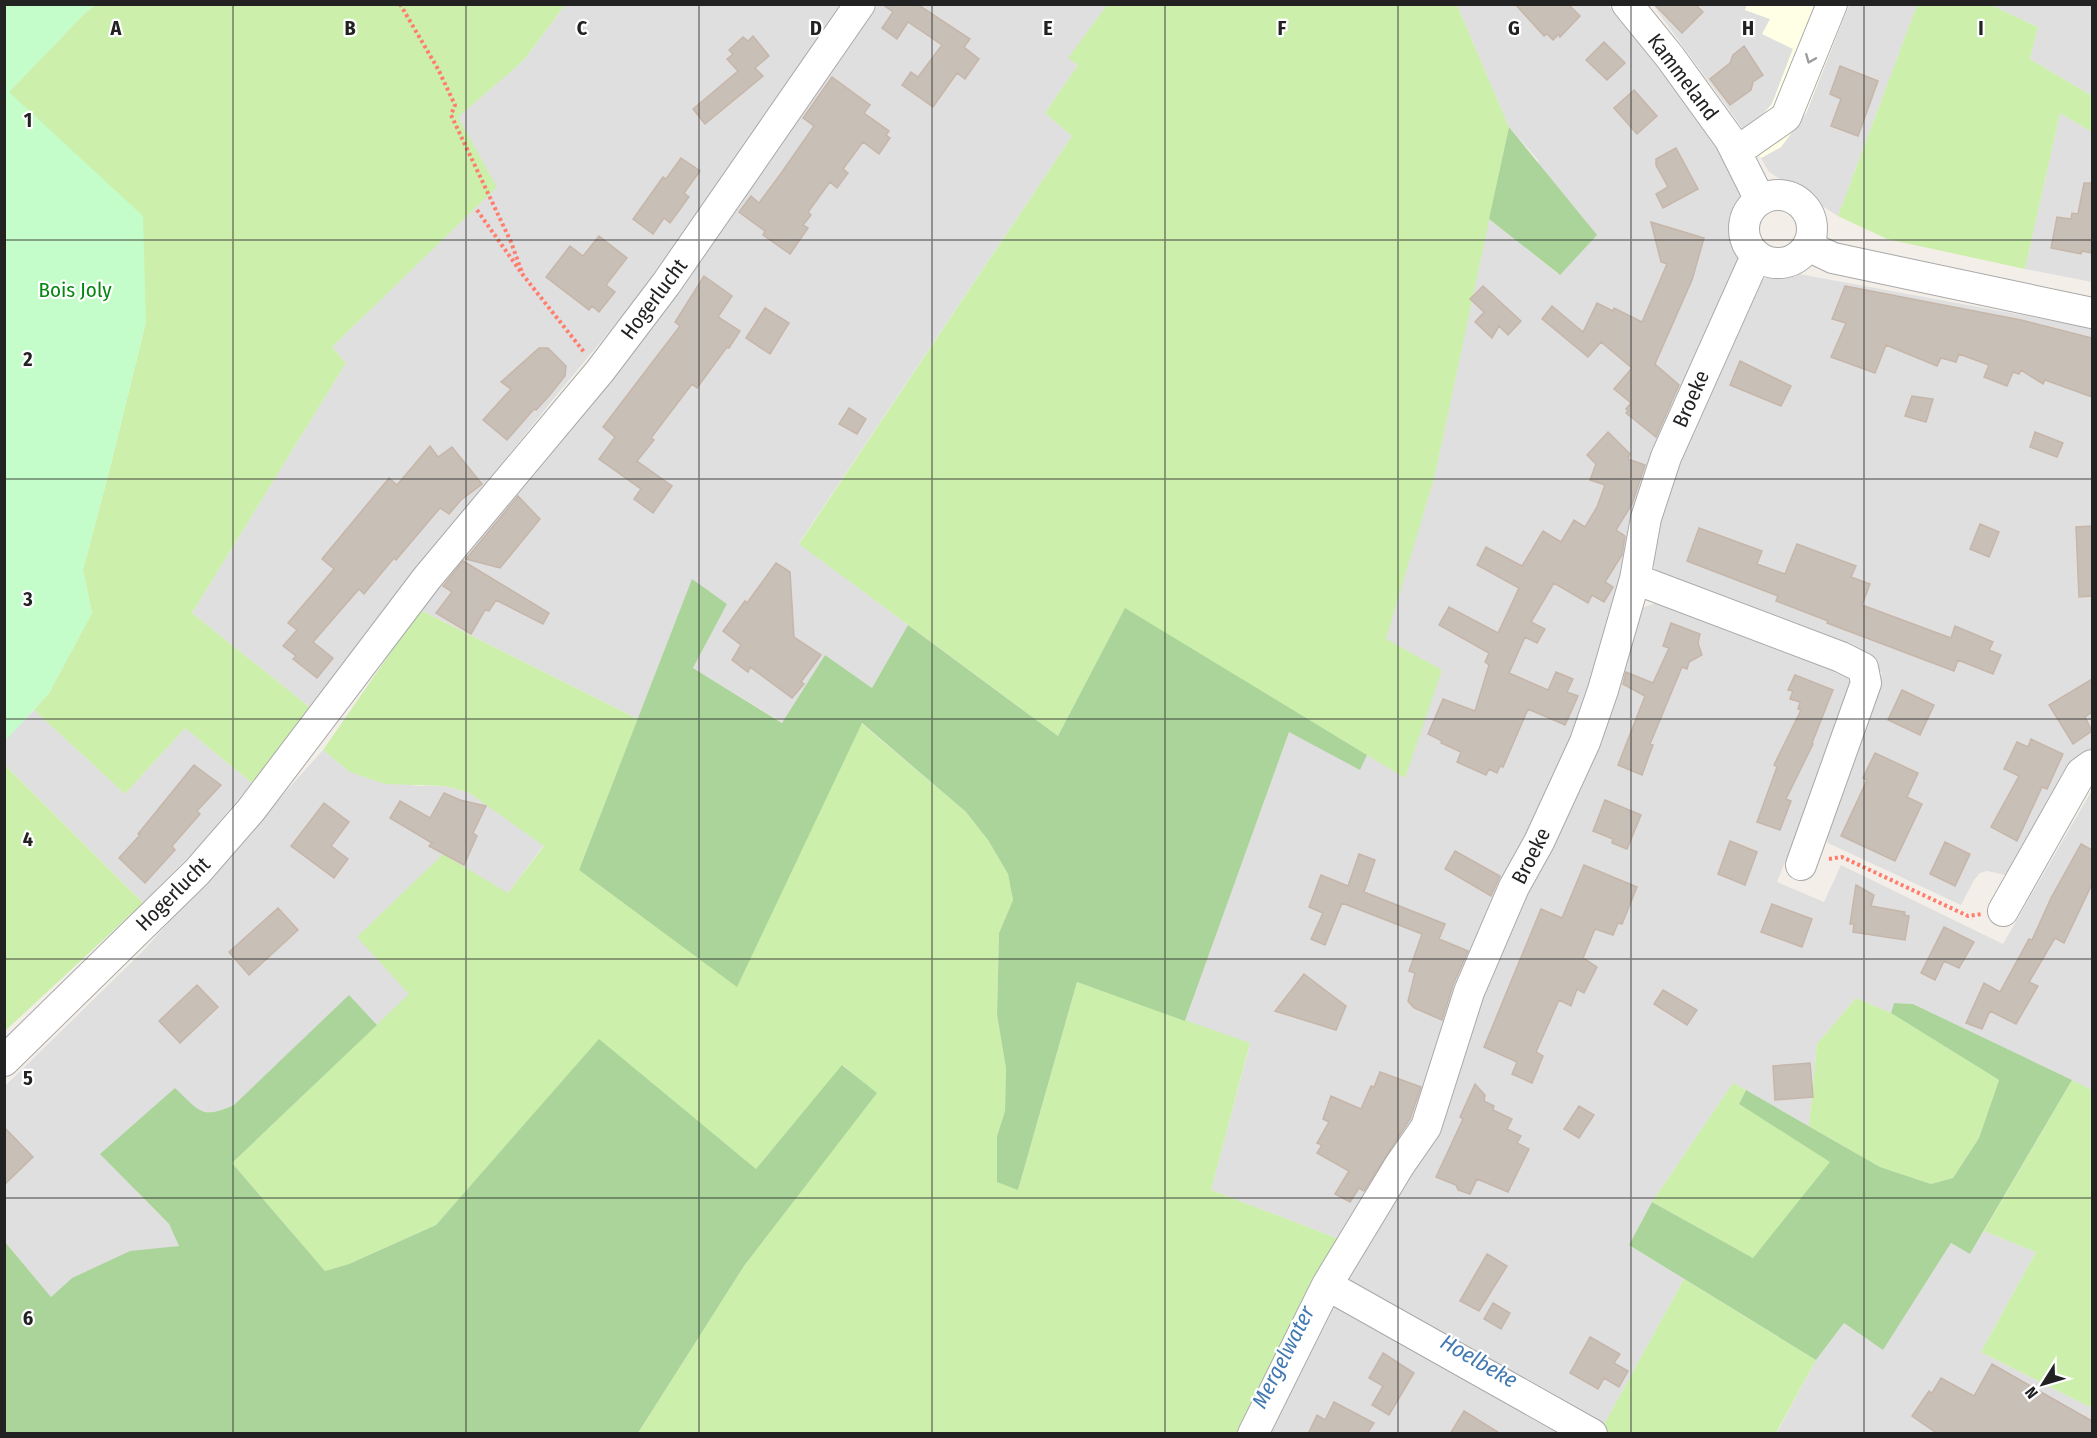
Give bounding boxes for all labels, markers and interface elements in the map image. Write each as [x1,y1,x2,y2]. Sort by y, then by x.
text: A [110,16,123,40]
text: B [344,16,356,40]
text: C [577,16,588,40]
text: D [810,16,822,40]
text: E [1043,16,1053,40]
text: F [1278,16,1287,40]
text: G [1508,16,1520,40]
text: H [1742,16,1754,40]
text: I [1978,16,1984,40]
street label: Kammeland [1642,28,1724,126]
one-way arrow [1805,53,1818,64]
text: 1 [24,108,32,132]
street label: Hogerlucht [615,253,693,345]
park label: Bois Joly [38,277,112,303]
text: 2 [22,347,33,371]
street label: Broeke [1667,366,1715,432]
text: 3 [22,587,33,611]
street label: Broeke [1506,824,1556,888]
text: 4 [23,827,33,851]
street label: Hogerlucht [130,851,216,937]
text: 5 [23,1066,33,1090]
water label: Mergelwater [1246,1300,1321,1413]
text: 6 [23,1306,33,1330]
water label: Hoelbeke [1436,1328,1522,1394]
north arrow [2013,1354,2073,1414]
text: N [2021,1383,2042,1402]

